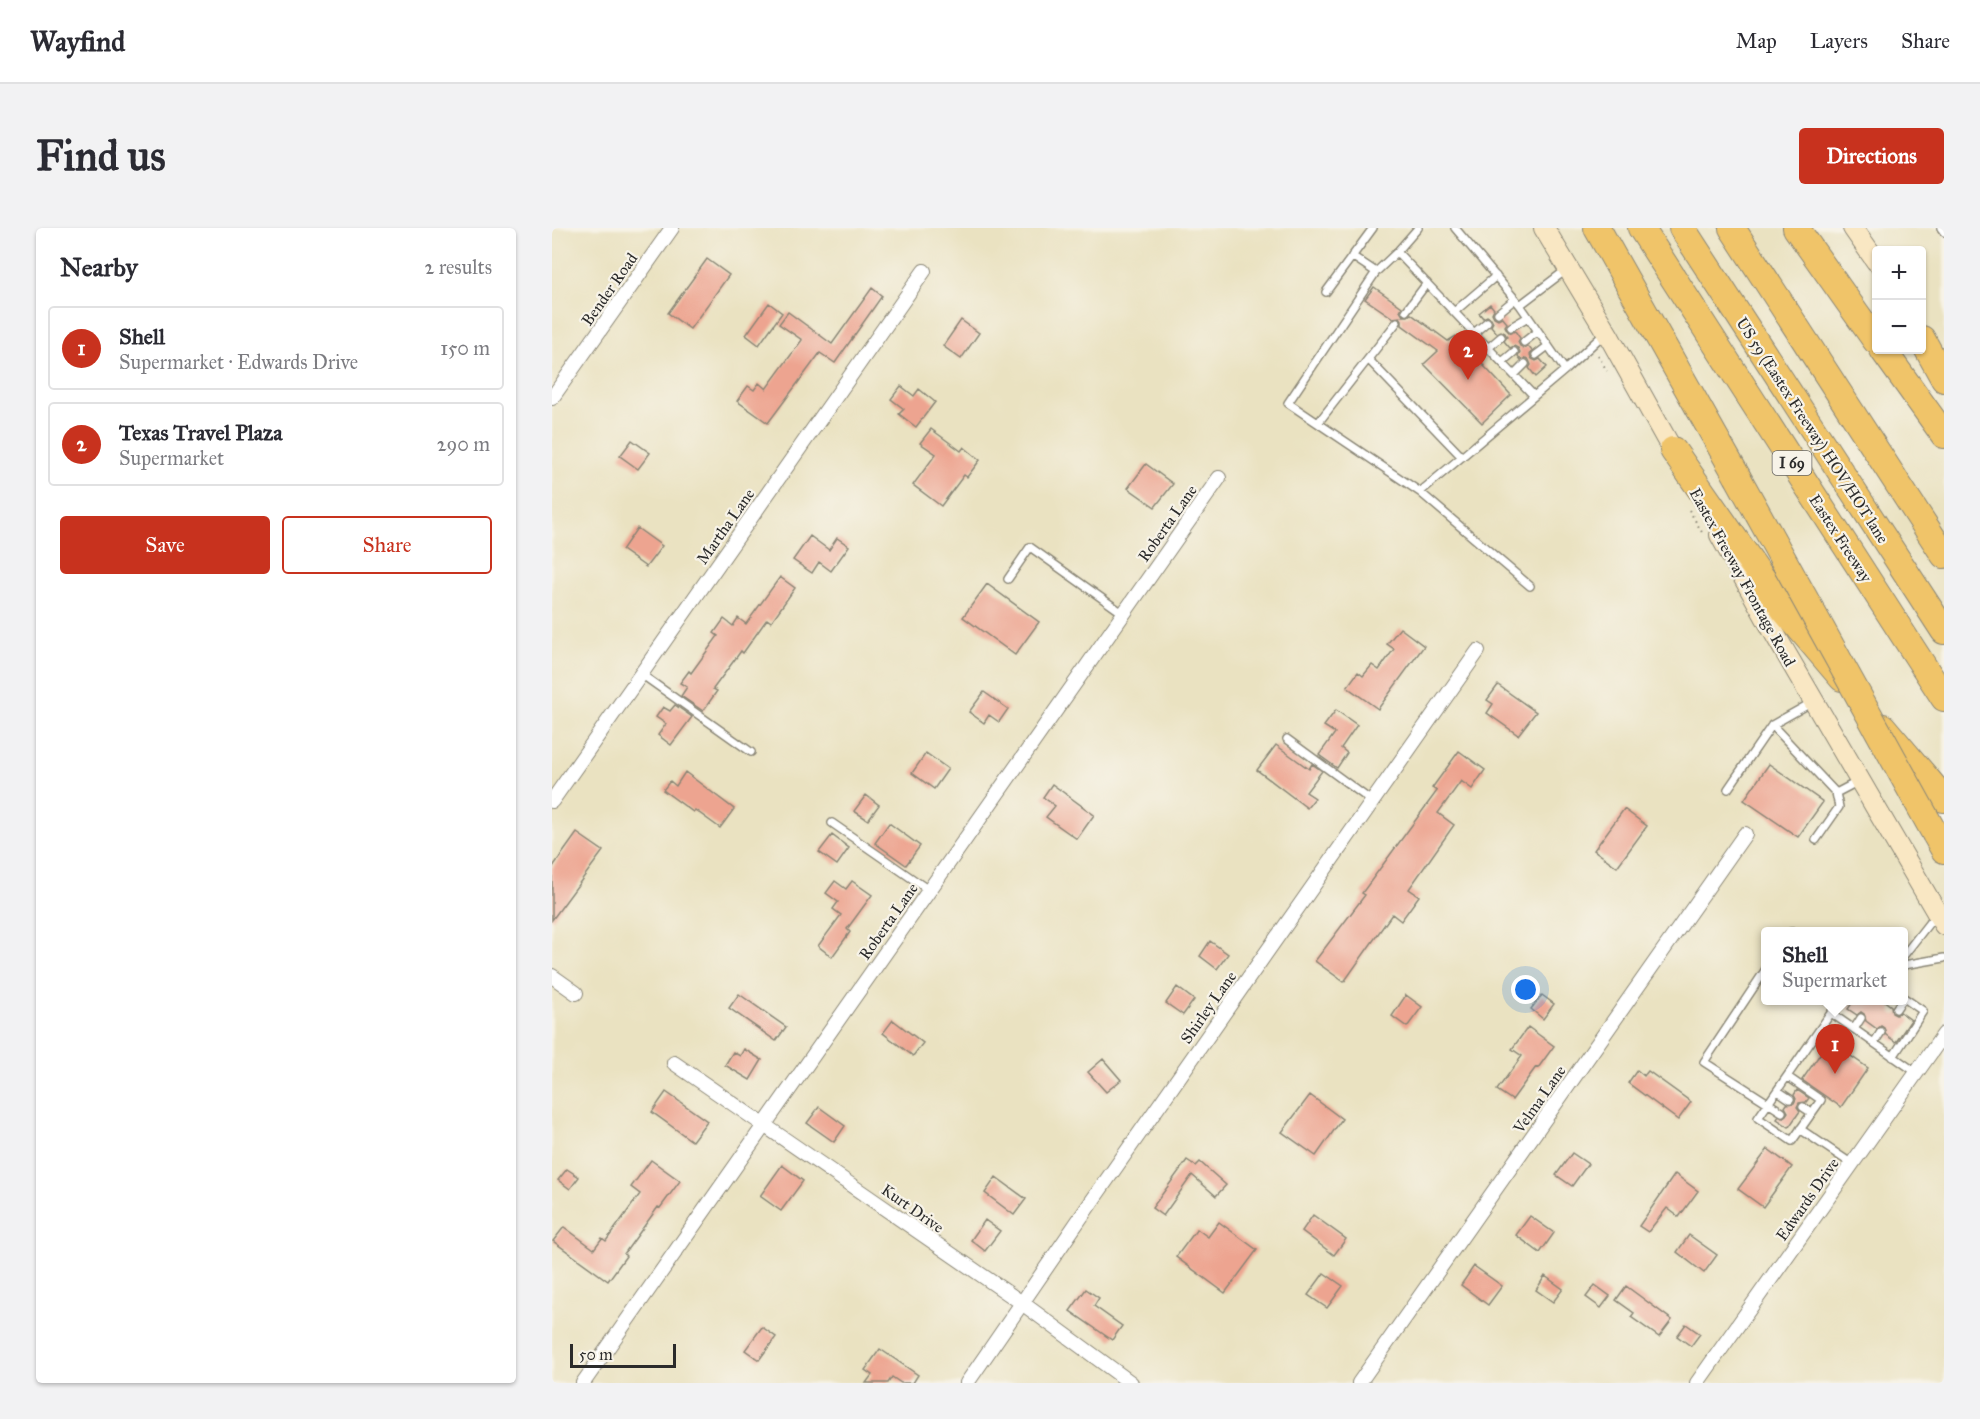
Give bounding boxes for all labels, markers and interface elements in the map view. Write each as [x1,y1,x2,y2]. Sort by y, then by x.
text: Wayfind [30,24,125,59]
text: Map [1736,28,1777,54]
text: Layers [1810,28,1868,54]
text: Share [1901,28,1950,54]
button: Directions [1799,128,1944,184]
text: Find us [36,130,166,182]
map controls [1872,246,1926,354]
button: + [1872,246,1926,300]
street label: Bender Road [577,249,641,329]
text: Nearby [60,251,138,283]
text: 2 results [424,255,492,279]
button: − [1872,300,1926,354]
street label: US 59 (Eastex Freeway) HOV/HOT lane [1733,314,1893,546]
text: Shell [119,323,165,350]
pin: 2 [1448,330,1488,380]
text: 1 [78,336,85,360]
text: 150 m [440,336,490,360]
text: Supermarket · Edwards Drive [119,350,358,374]
text: Texas Travel Plaza [119,419,283,446]
text: 2 [77,432,86,456]
text: 290 m [437,432,490,456]
text: Supermarket [119,446,224,470]
road number: I 69 [1772,451,1812,475]
street label: Roberta Lane [1134,481,1201,565]
street label: Martha Lane [692,485,759,568]
street label: Eastex Freeway Frontage Road [1685,485,1800,670]
street label: Eastex Freeway [1806,491,1876,585]
button: Save [60,516,270,574]
button: Share [282,516,492,574]
street label: Roberta Lane [855,879,922,963]
popup [1761,927,1908,1005]
text: Shell [1782,941,1828,968]
street label: Shirley Lane [1177,967,1241,1047]
text: Supermarket [1782,968,1887,992]
your location [1511,975,1540,1004]
pin: 1 [1816,1024,1854,1074]
street label: Velma Lane [1509,1061,1570,1138]
street label: Edwards Drive [1772,1154,1843,1244]
street label: Kurt Drive [878,1180,948,1237]
scale bar [570,1341,676,1368]
text: 50 m [579,1345,613,1364]

